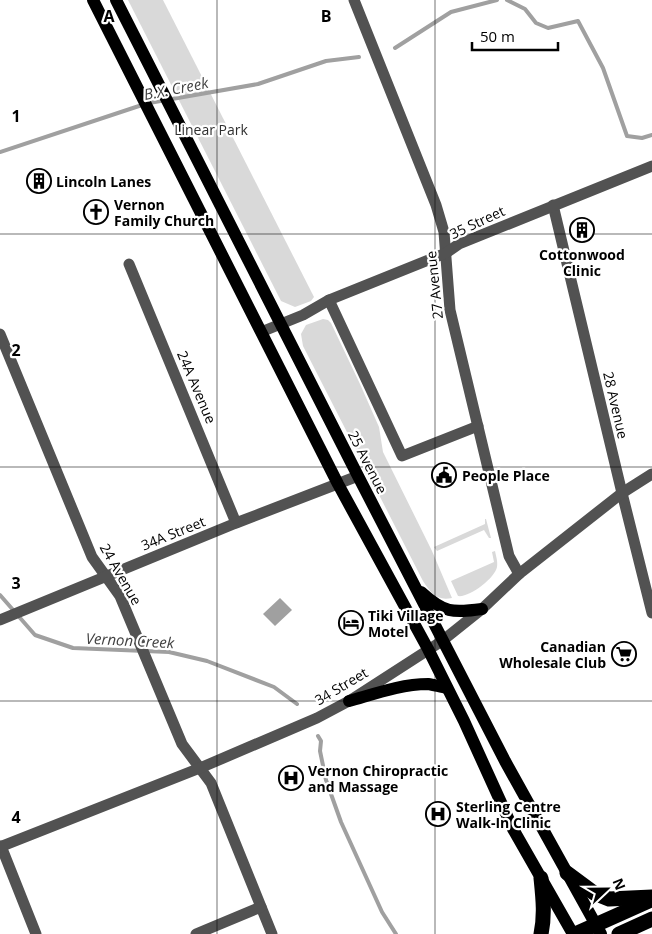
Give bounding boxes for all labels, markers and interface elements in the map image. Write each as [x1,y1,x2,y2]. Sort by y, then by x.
text: A [103,5,115,27]
text: B [321,5,331,27]
scale bar [472,20,558,52]
text: 50 m [480,26,515,46]
water label: B.X. Creek [142,72,211,104]
text: 1 [11,105,21,127]
park label: Linear Park [174,120,248,139]
building icon: Lincoln Lanes [26,168,52,194]
place label: Lincoln Lanes [56,172,151,191]
place label: Vernon Family Church [114,195,214,230]
church icon: Vernon Family Church [83,199,109,225]
street label: 35 Street [446,201,508,243]
building icon: Cottonwood Clinic [569,217,595,243]
place label: Cottonwood Clinic [539,245,625,280]
street label: 27 Avenue [421,250,447,320]
text: 2 [11,339,21,361]
street label: 24A Avenue [173,348,221,426]
street label: 28 Avenue [599,370,633,441]
street label: 25 Avenue [344,427,392,497]
public building icon: People Place [431,462,457,488]
place label: People Place [462,466,550,485]
street label: 34A Street [138,512,208,554]
street label: 24 Avenue [96,540,146,608]
text: 3 [11,572,21,594]
place label: Tiki Village Motel [368,606,444,641]
hotel icon: Tiki Village Motel [338,610,364,636]
water label: Vernon Creek [85,628,175,652]
place label: Canadian Wholesale Club [499,637,606,672]
supermarket icon: Canadian Wholesale Club [611,641,637,667]
street label: 34 Street [311,663,371,709]
place label: Vernon Chiropractic and Massage [308,761,448,796]
hospital icon: Vernon Chiropractic and Massage [278,765,304,791]
place label: Sterling Centre Walk-In Clinic [456,797,561,832]
hospital icon: Sterling Centre Walk-In Clinic [425,801,451,827]
text: 4 [11,806,21,828]
north arrow [582,864,632,914]
text: N [609,875,630,893]

